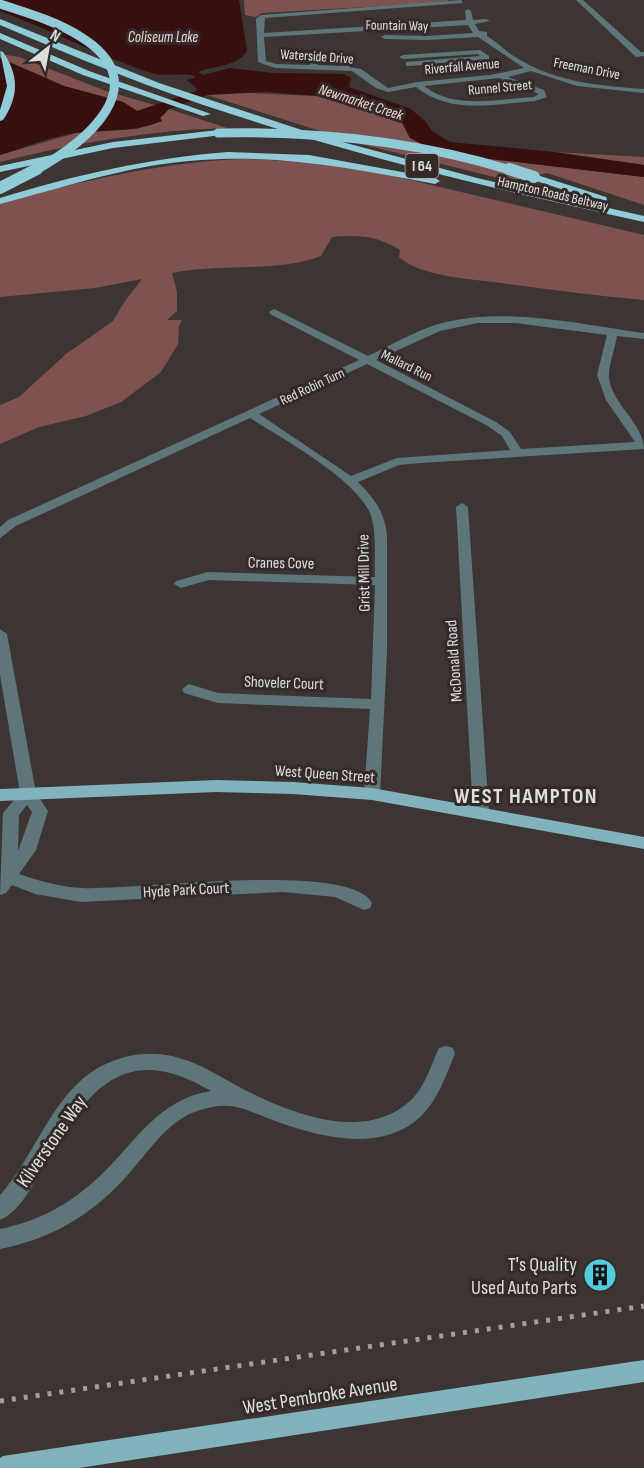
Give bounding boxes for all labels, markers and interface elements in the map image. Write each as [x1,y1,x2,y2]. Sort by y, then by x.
street label: Fountain Way [365,16,429,35]
north arrow [18,18,78,78]
text: N [46,26,64,47]
water label: Coliseum Lake [128,28,198,47]
street label: Waterside Drive [280,45,354,68]
street label: Freeman Drive [552,54,622,83]
street label: Riverfall Avenue [424,55,500,78]
street label: Runnel Street [467,76,533,99]
water label: Newmarket Creek [316,80,406,125]
road number: I 64 [406,154,438,178]
street label: Hampton Roads Beltway [496,172,611,215]
street label: Mallard Run [379,346,435,385]
street label: Red Robin Turn [277,364,347,409]
street label: Grist Mill Drive [354,534,375,612]
street label: Cranes Cove [248,553,314,574]
street label: McDonald Road [442,619,467,703]
street label: Shoveler Court [244,673,324,694]
street label: West Queen Street [274,762,376,787]
district label: WEST HAMPTON [454,783,598,810]
street label: Hyde Park Court [142,879,230,902]
street label: Kilverstone Way [11,1091,92,1192]
place label: T's Quality Used Auto Parts [471,1253,577,1300]
building icon: T's Quality Used Auto Parts [582,1257,618,1293]
street label: West Pembroke Avenue [241,1372,399,1420]

